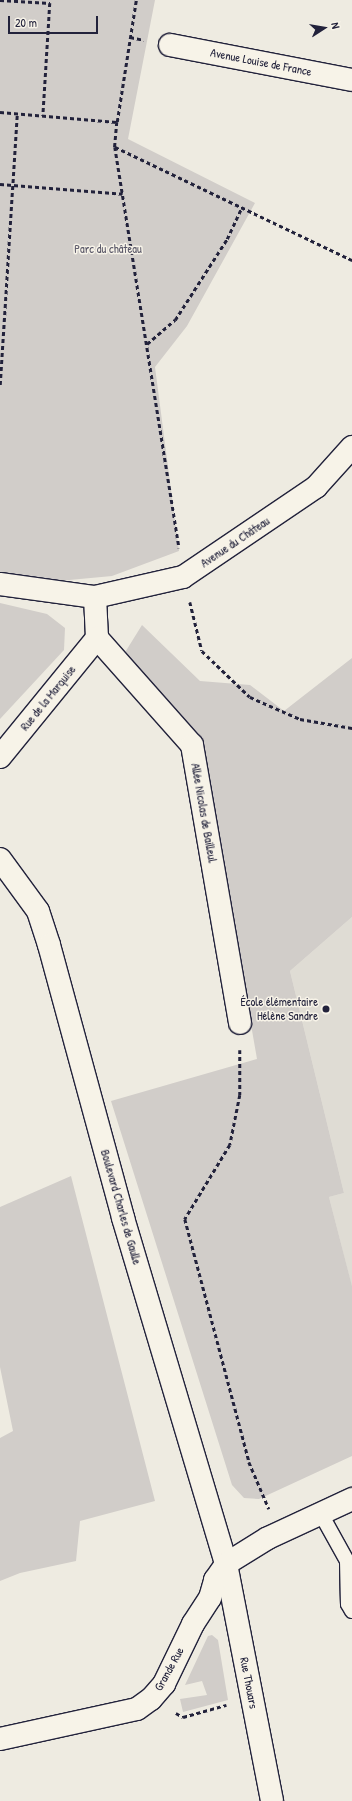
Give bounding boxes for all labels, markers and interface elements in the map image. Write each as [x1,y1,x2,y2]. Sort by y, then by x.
scale bar [10,8,100,34]
north arrow [304,8,344,48]
text: 20 m [15,14,37,31]
text: N [328,21,343,30]
street label: Avenue Louise de France [209,45,313,79]
park label: Parc du château [74,242,142,256]
street label: Avenue du Château [198,514,272,570]
street label: Rue de la Marquise [17,663,79,733]
street label: Allée Nicolas de Bailleul [188,762,220,864]
place label: École élémentaire Hélène Sandre [240,995,318,1023]
marker: École élémentaire Hélène Sandre [321,1004,331,1014]
street label: Boulevard Charles de Gaulle [98,1148,144,1266]
street label: Grande Rue [151,1645,187,1693]
street label: Rue Thouars [237,1656,261,1710]

